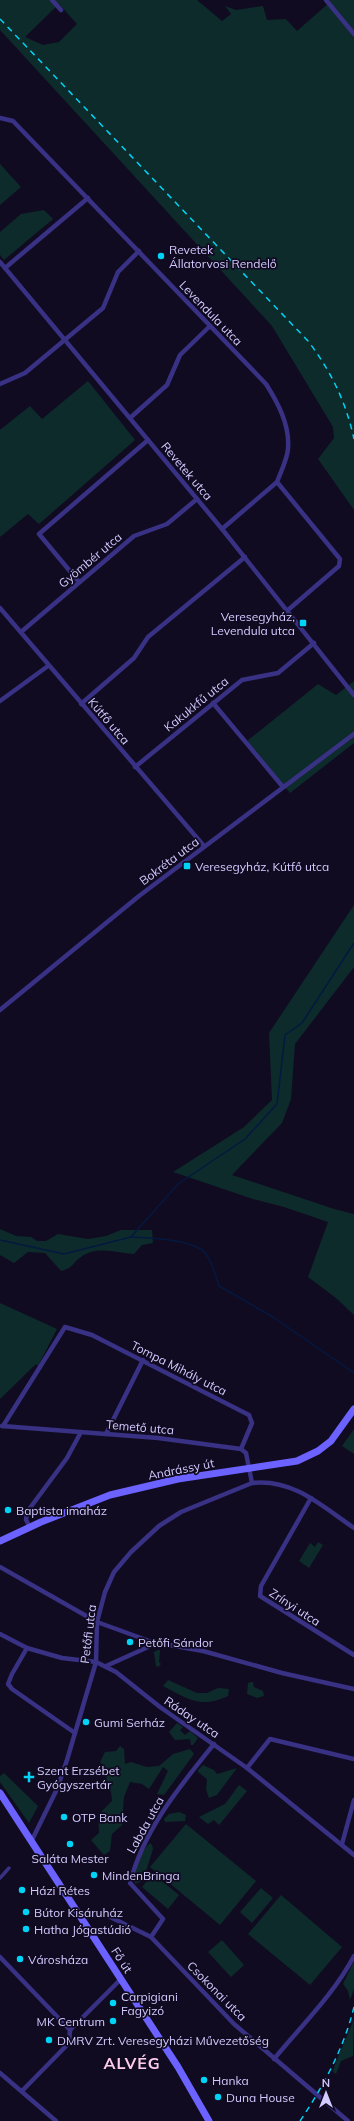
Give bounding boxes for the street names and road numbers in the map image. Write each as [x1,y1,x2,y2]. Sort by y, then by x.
street label: Levendula utca [176,277,246,349]
street label: Revetek utca [158,439,216,503]
street label: Gyömbér utca [55,529,125,591]
street label: Kakukkfű utca [161,673,231,735]
street label: Kútfő utca [85,694,133,748]
street label: Bokréta utca [136,834,202,888]
street label: Tompa Mihály utca [129,1337,229,1399]
street label: Temető utca [105,1417,175,1437]
street label: Andrássy út [147,1455,215,1483]
street label: Zrínyi utca [267,1585,323,1629]
street label: Petőfi utca [77,1604,99,1664]
street label: Ráday utca [161,1693,223,1741]
street label: Labda utca [123,1794,167,1856]
street label: Fő út [108,1944,136,1976]
street label: Csokonai utca [184,1958,250,2024]

